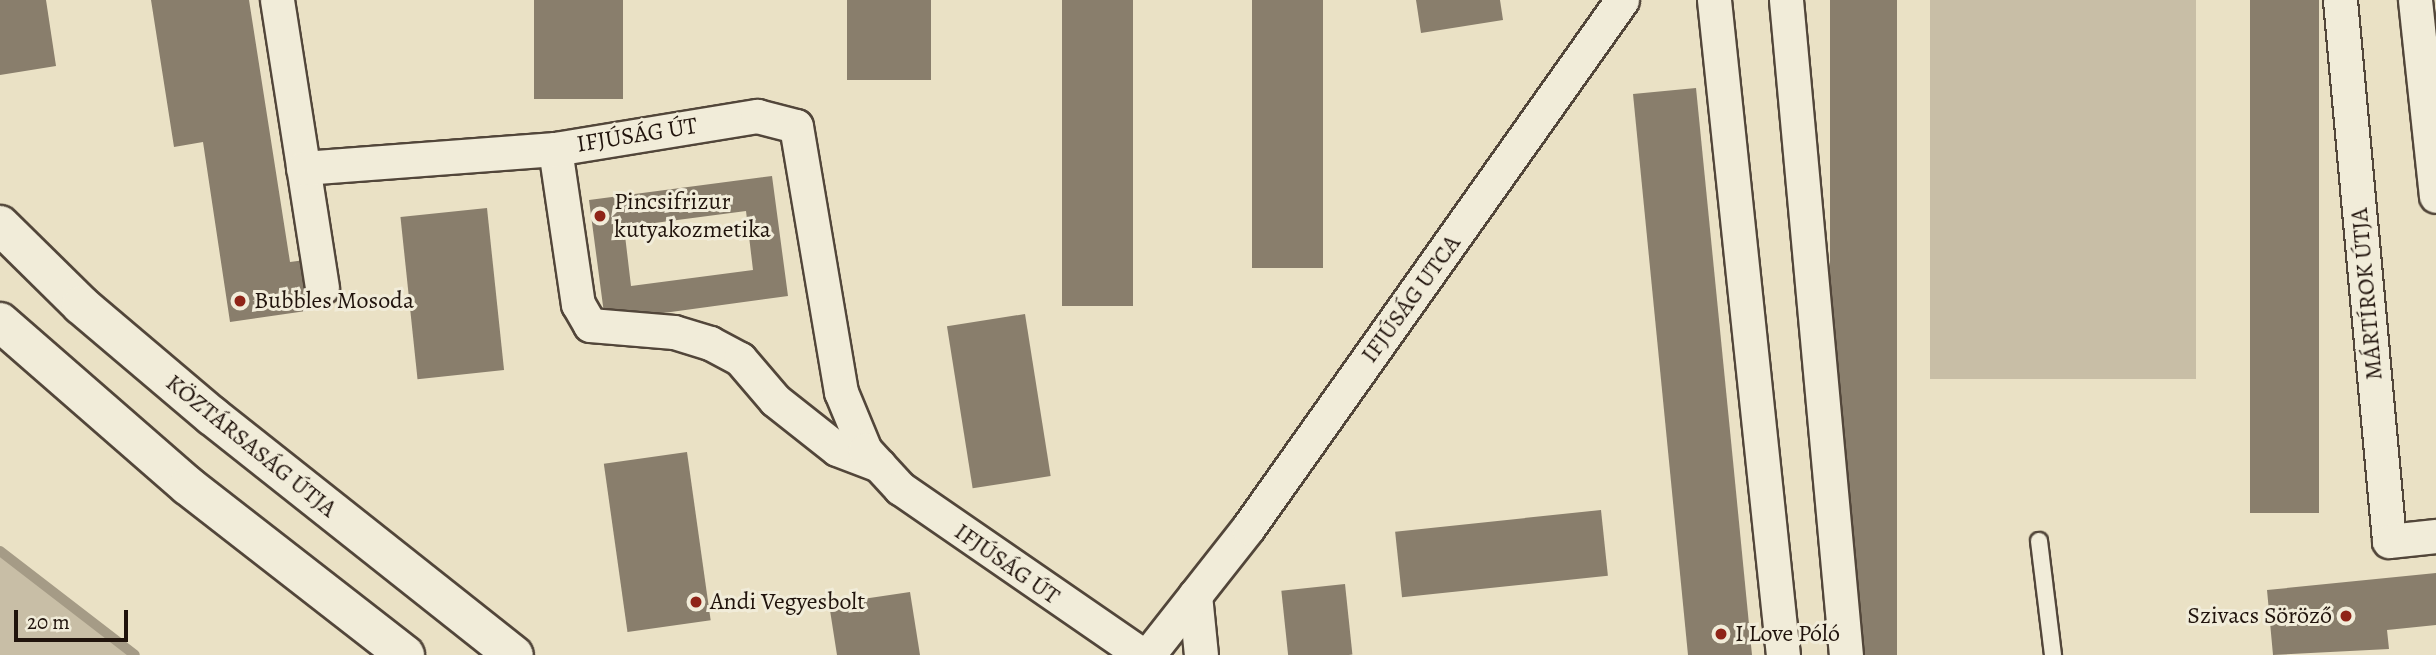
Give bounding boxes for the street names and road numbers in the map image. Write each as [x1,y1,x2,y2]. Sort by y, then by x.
street label: IFJÚSÁG ÚT [575,111,699,159]
street label: MÁRTÍROK ÚTJA [2345,207,2389,381]
street label: IFJÚSÁG UTCA [1355,230,1467,368]
street label: KÖZTÁRSASÁG ÚTJA [160,368,342,524]
street label: IFJÚSÁG ÚT [949,517,1065,611]

